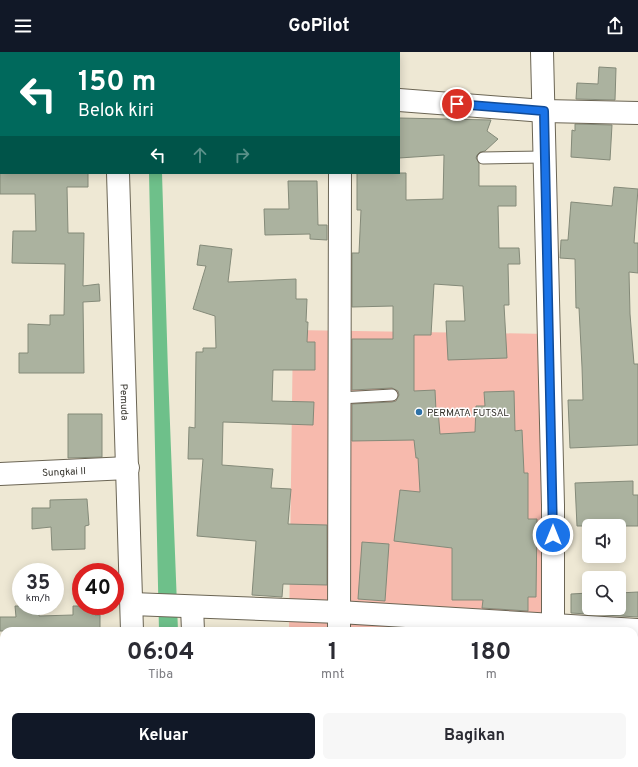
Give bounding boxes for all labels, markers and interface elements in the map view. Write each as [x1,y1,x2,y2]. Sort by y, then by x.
icon: menu [12,15,34,37]
text: GoPilot [288,15,350,38]
icon: share [604,15,626,37]
text: 150 m [78,65,156,101]
icon: left [12,68,64,120]
pin [440,87,474,121]
icon: arrive [446,93,468,115]
text: Belok kiri [78,100,154,123]
icon: left [147,144,169,166]
icon: ahead [189,144,211,166]
icon: right [231,144,253,166]
street label: Pemuda [116,383,131,421]
marker: PERMATA FUTSAL [414,407,424,417]
place label: PERMATA FUTSAL [427,407,509,420]
street label: Sungkai II [42,465,86,480]
position arrow [532,514,574,556]
map controls [582,519,626,615]
button: sound [582,519,626,563]
speed limit sign: 40 [72,563,124,615]
text: 35 [26,571,50,597]
button: search [582,571,626,615]
text: km/h [26,592,50,605]
text: 06:04 [127,638,194,668]
text: 1 [328,638,338,668]
text: 180 [471,638,511,668]
text: Tiba [148,667,173,683]
text: mnt [321,667,344,683]
text: m [486,667,497,683]
button: Keluar [12,713,315,759]
button: Bagikan [323,713,626,759]

